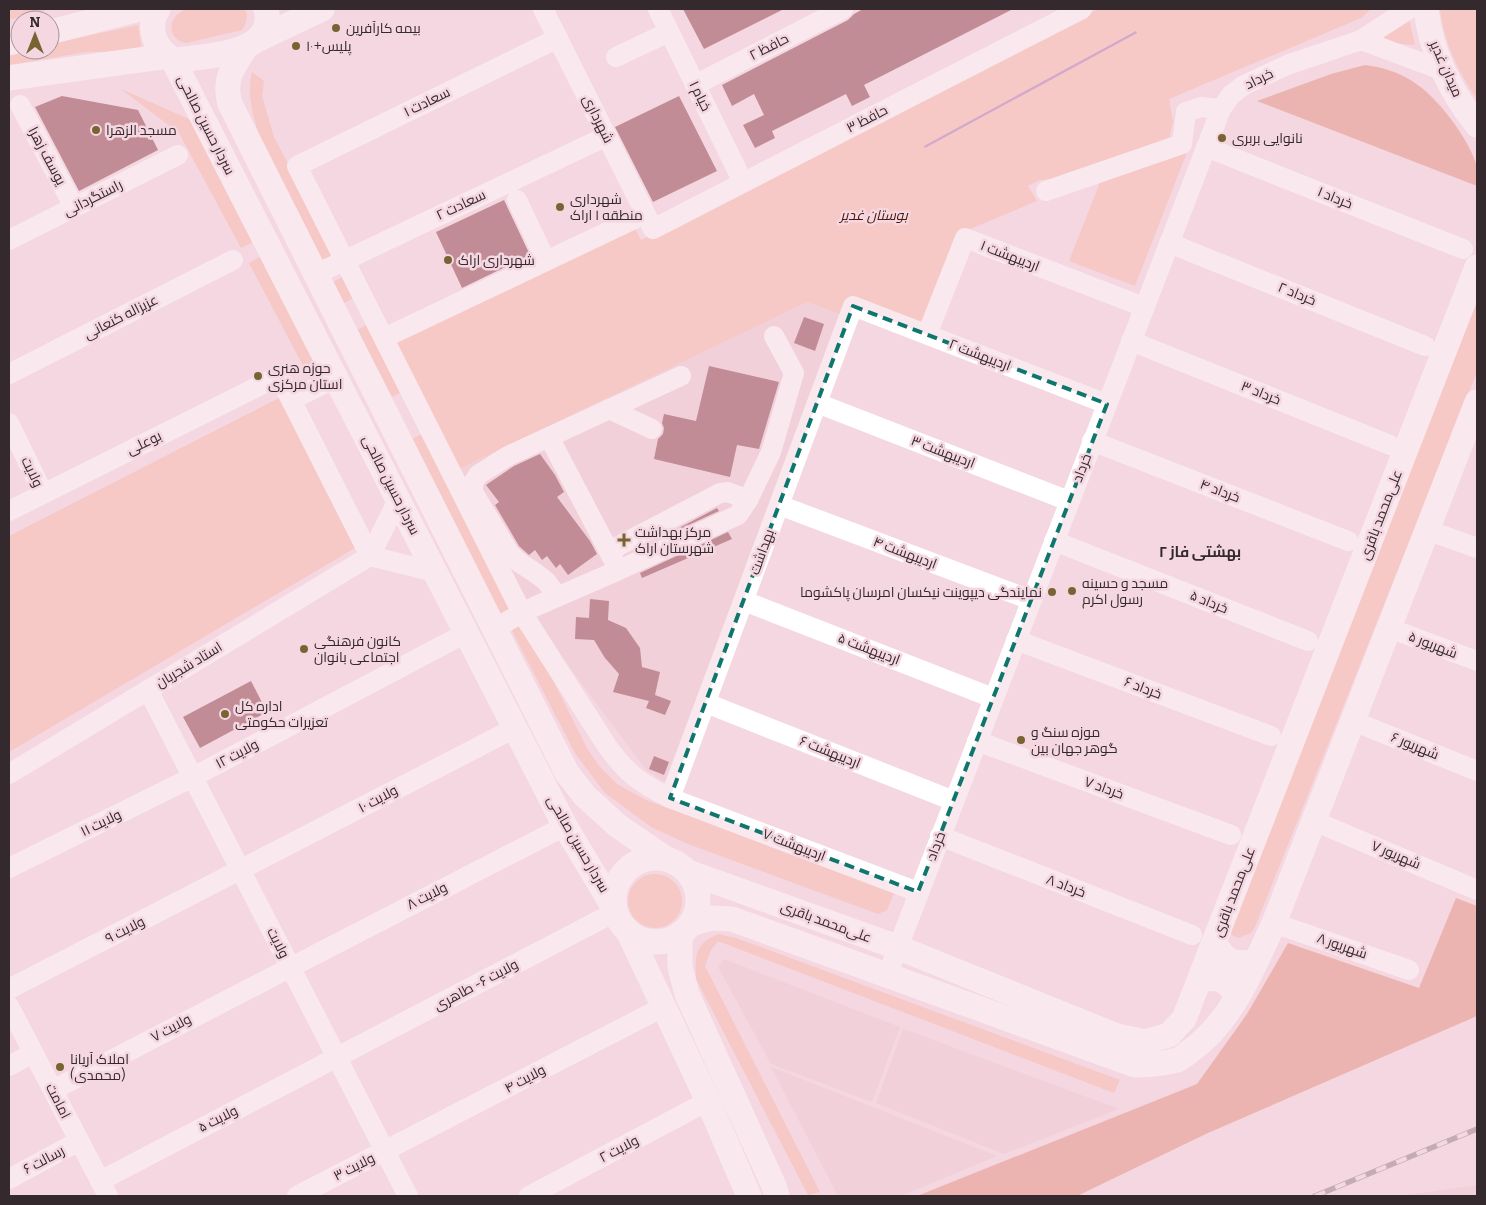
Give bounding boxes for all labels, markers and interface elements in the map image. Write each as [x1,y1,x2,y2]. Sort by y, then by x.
north arrow [10,10,60,60]
text: N [30,14,41,31]
place label: بیمه کارآفرین [346,20,421,37]
marker: بیمه کارآفرین [330,22,342,34]
street label: حافظ ۲ [747,30,791,64]
street label: میدان غدیر [1426,37,1466,100]
place label: پلیس+۱۰ [306,38,352,56]
marker: پلیس+۱۰ [290,40,302,52]
street label: خرداد [1242,65,1276,93]
street label: سردار حسین صالحی [174,72,238,178]
street label: خیام ۱ [684,78,715,115]
street label: سعادت ۱ [401,83,453,121]
street label: شهرداری [579,92,617,146]
street label: حافظ ۳ [844,101,890,137]
place label: مسجد الزهرا [106,122,177,139]
street label: یوسف زهرا [25,124,70,188]
marker: مسجد الزهرا [90,124,102,136]
place label: نانوایی بربری [1232,130,1303,147]
marker: نانوایی بربری [1216,132,1228,144]
street label: راستگردانی [61,176,125,220]
street label: خرداد ۱ [1315,183,1355,213]
street label: سعادت ۲ [434,186,488,224]
place label: شهرداری منطقه ۱ اراک [570,191,643,224]
marker: شهرداری منطقه ۱ اراک [554,201,566,213]
park label: بوستان غدیر [838,207,909,224]
street label: اردیبهشت ۱ [978,237,1042,275]
place label: شهرداری اراک [458,252,535,269]
marker: شهرداری اراک [442,254,454,266]
street label: خرداد ۲ [1276,279,1318,309]
street label: عزیزاله کنعانی [81,291,161,343]
street label: اردیبهشت ۲ [947,335,1013,375]
place label: حوزه هنری استان مرکزی [268,360,342,393]
marker: حوزه هنری استان مرکزی [252,370,264,382]
street label: خرداد ۳ [1239,377,1283,409]
street label: بوعلی [124,427,164,459]
street label: سردار حسین صالحی [359,432,423,538]
street label: اردیبهشت ۳ [909,432,977,472]
street label: خرداد [1069,451,1095,485]
street label: ولایت [17,454,47,490]
street label: علی‌محمد باقری [1356,467,1406,563]
street label: خرداد ۴ [1198,476,1242,506]
place label: مرکز بهداشت شهرستان اراک [635,524,714,557]
street label: بهداشت [746,527,778,577]
marker: مرکز بهداشت شهرستان اراک [617,533,631,547]
street label: اردیبهشت ۴ [871,533,939,573]
district label: بهشتی فاز ۲ [1159,543,1241,561]
place label: مسجد و حسینه رسول اکرم [1082,575,1168,609]
place label: نمایندگی دیپوینت نیکسان امرسان پاکشوما [800,584,1042,602]
marker: مسجد و حسینه رسول اکرم [1066,585,1078,597]
marker: نمایندگی دیپوینت نیکسان امرسان پاکشوما [1046,586,1058,598]
street label: خرداد ۵ [1187,587,1231,617]
street label: شهریور ۵ [1406,628,1460,662]
street label: اردیبهشت ۵ [835,629,903,669]
place label: کانون فرهنگی اجتماعی بانوان [314,633,401,666]
street label: استاد شجریان [153,639,225,691]
marker: کانون فرهنگی اجتماعی بانوان [298,643,310,655]
street label: خرداد ۶ [1122,673,1164,703]
place label: اداره کل تعزیرات حکومتی [235,698,328,731]
marker: اداره کل تعزیرات حکومتی [219,708,231,720]
place label: موزه سنگ و گوهر جهان بین [1031,724,1118,757]
street label: شهریور ۶ [1389,729,1441,763]
street label: اردیبهشت ۶ [797,732,863,772]
marker: موزه سنگ و گوهر جهان بین [1015,734,1027,746]
street label: ولایت ۱۲ [213,736,261,772]
street label: خرداد ۷ [1082,773,1126,803]
street label: ولایت ۱۰ [355,782,401,816]
street label: سردار حسین صالحی [543,792,613,896]
street label: ولایت ۱۱ [78,806,124,840]
street label: اردیبهشت ۷ [760,825,828,865]
street label: خرداد [923,829,949,863]
street label: شهریور ۷ [1369,837,1423,873]
street label: علی‌محمد باقری [1209,844,1259,940]
street label: خرداد ۸ [1044,871,1088,901]
street label: ولایت ۸ [404,879,450,913]
street label: علی‌محمد باقری [778,898,874,946]
street label: ولایت ۹ [102,913,148,947]
street label: ولایت [263,925,293,961]
street label: شهریور ۸ [1315,929,1369,963]
street label: ولایت ۶- طاهری [431,956,521,1014]
street label: ولایت ۷ [148,1010,194,1046]
place label: املاک آریانا (محمدی) [70,1051,129,1084]
marker: املاک آریانا (محمدی) [54,1061,66,1073]
street label: ولایت ۴ [502,1061,548,1097]
street label: امامت [42,1081,74,1121]
street label: ولایت ۵ [195,1102,241,1136]
street label: ولایت ۲ [596,1132,642,1166]
street label: رسالت ۶ [21,1142,67,1178]
street label: ولایت ۳ [330,1149,378,1185]

